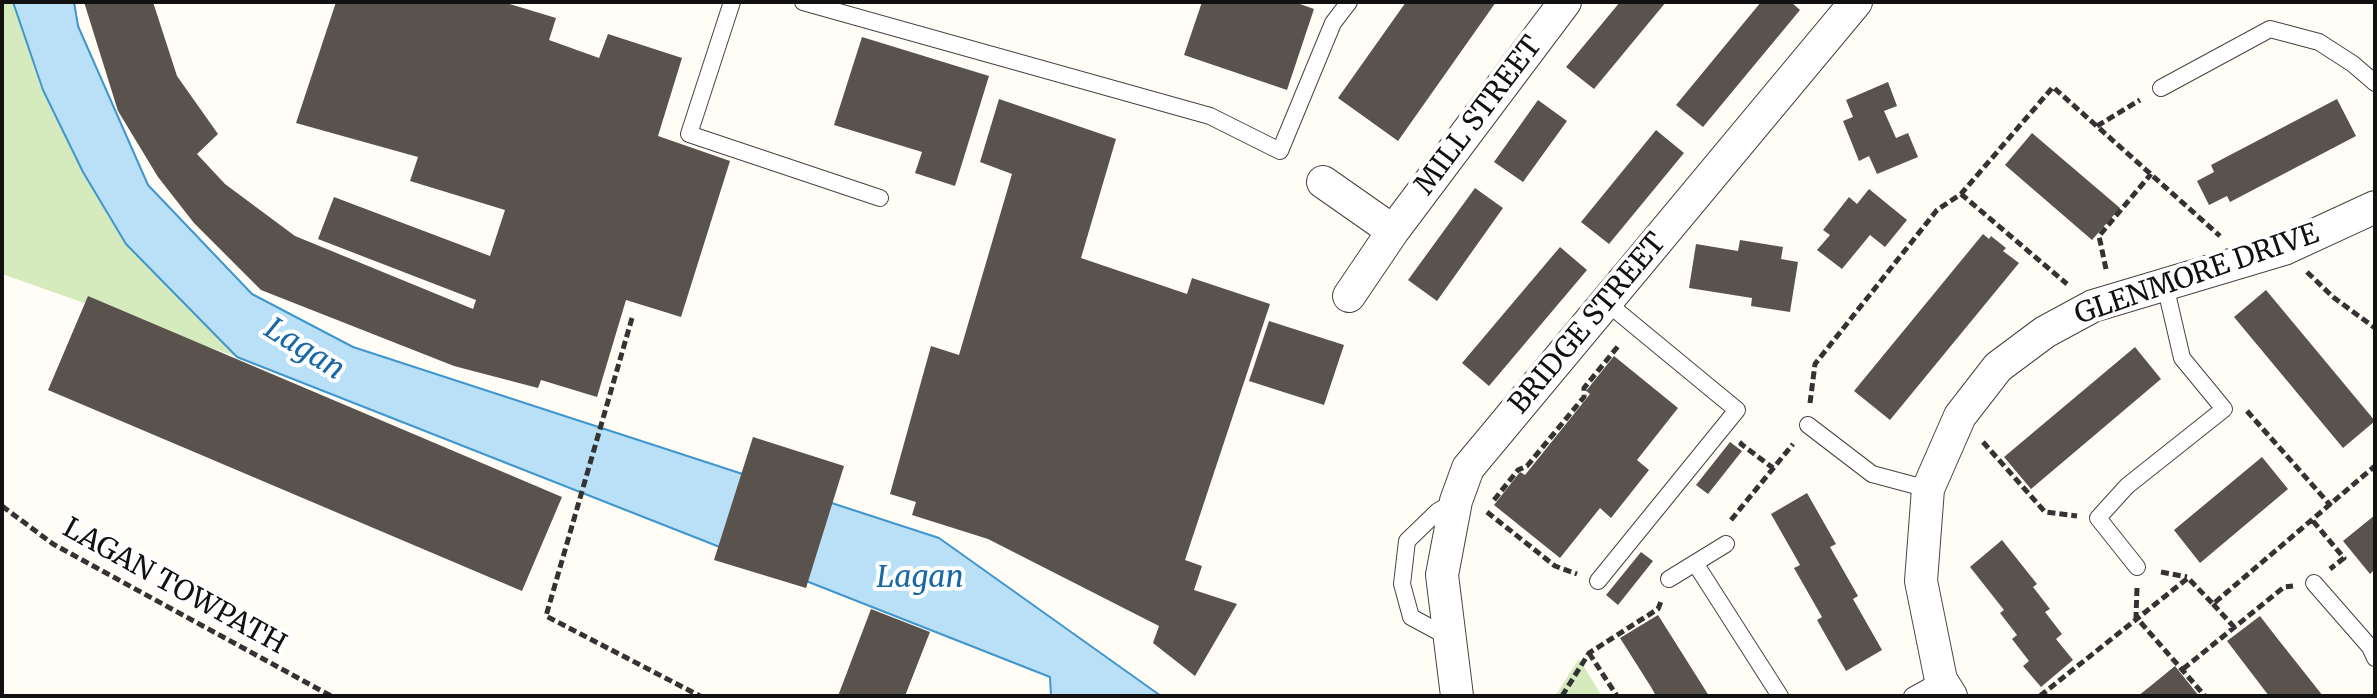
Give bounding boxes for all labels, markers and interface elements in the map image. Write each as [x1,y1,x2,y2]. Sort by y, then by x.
street label: MILL STREET [1409,30,1549,202]
street label: GLENMORE DRIVE [2071,218,2323,332]
street label: BRIDGE STREET [1503,227,1673,421]
water label: Lagan [257,312,351,388]
street label: LAGAN TOWPATH [57,512,291,662]
water label: Lagan [876,561,964,597]

